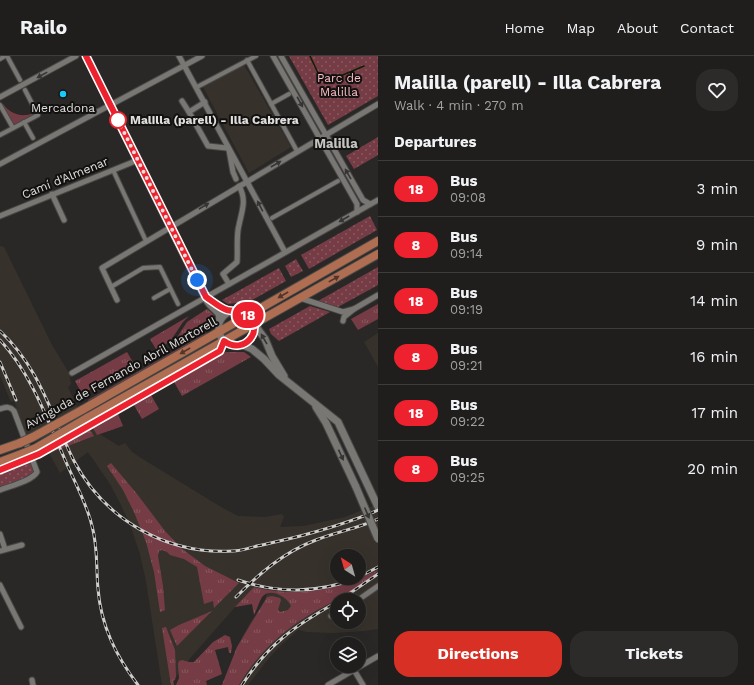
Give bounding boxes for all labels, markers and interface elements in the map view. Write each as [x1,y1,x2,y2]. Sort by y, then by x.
text: Railo [20,16,67,39]
text: Home [504,20,544,36]
text: Map [566,20,595,36]
text: About [617,20,658,36]
text: Contact [680,20,734,36]
button: heart [696,69,738,111]
one-way arrow [36,71,48,78]
park label: Parc de Malilla [317,71,361,99]
text: Malilla (parell) - Illa Cabrera [394,71,661,94]
marker: Mercadona [58,89,68,99]
one-way arrow [296,96,303,108]
text: Walk · 4 min · 270 m [394,98,524,113]
place label: Mercadona [31,101,95,115]
marker: Malilla (parell) - Illa Cabrera [109,111,127,129]
place label: Malilla (parell) - Illa Cabrera [130,113,299,127]
text: Departures [394,133,477,151]
district label: Malilla [314,136,358,151]
street label: Camí d'Almenar [20,154,110,202]
one-way arrow [270,160,282,167]
one-way arrow [344,168,351,180]
text: Bus [450,172,478,190]
text: 3 min [697,180,738,198]
text: 18 [409,181,423,197]
text: 09:08 [450,190,486,205]
one-way arrow [257,200,264,212]
one-way arrow [198,203,210,210]
one-way arrow [338,216,350,223]
text: Bus [450,228,478,246]
text: 9 min [696,236,738,254]
text: 8 [412,237,420,253]
text: 09:14 [450,246,483,261]
your location [187,270,207,290]
one-way arrow [328,275,339,282]
text: Bus [450,284,478,302]
one-way arrow [277,291,289,298]
text: 14 min [690,292,738,310]
text: 18 [409,293,423,309]
line badge: 18 [230,302,266,328]
text: 09:19 [450,302,483,317]
text: 18 [241,307,255,323]
street label: Avinguda de Fernando Abril Martorell [23,314,220,432]
one-way arrow [261,333,268,345]
text: Bus [450,340,478,358]
one-way arrow [179,348,191,355]
text: 16 min [690,348,738,366]
text: 8 [412,349,420,365]
text: 09:21 [450,358,483,373]
text: Bus [450,396,478,414]
text: 17 min [691,404,738,422]
text: 18 [409,405,423,421]
text: 09:22 [450,414,485,429]
one-way arrow [338,449,344,461]
text: Bus [450,452,478,470]
text: 20 min [687,460,738,478]
text: 8 [412,461,420,477]
text: 09:25 [450,470,485,485]
one-way arrow [364,507,370,518]
north arrow [330,549,366,585]
map controls [330,549,366,673]
button: locate [330,593,366,629]
button: Directions [394,631,562,677]
button: Tickets [570,631,738,677]
button: layers [330,637,366,673]

